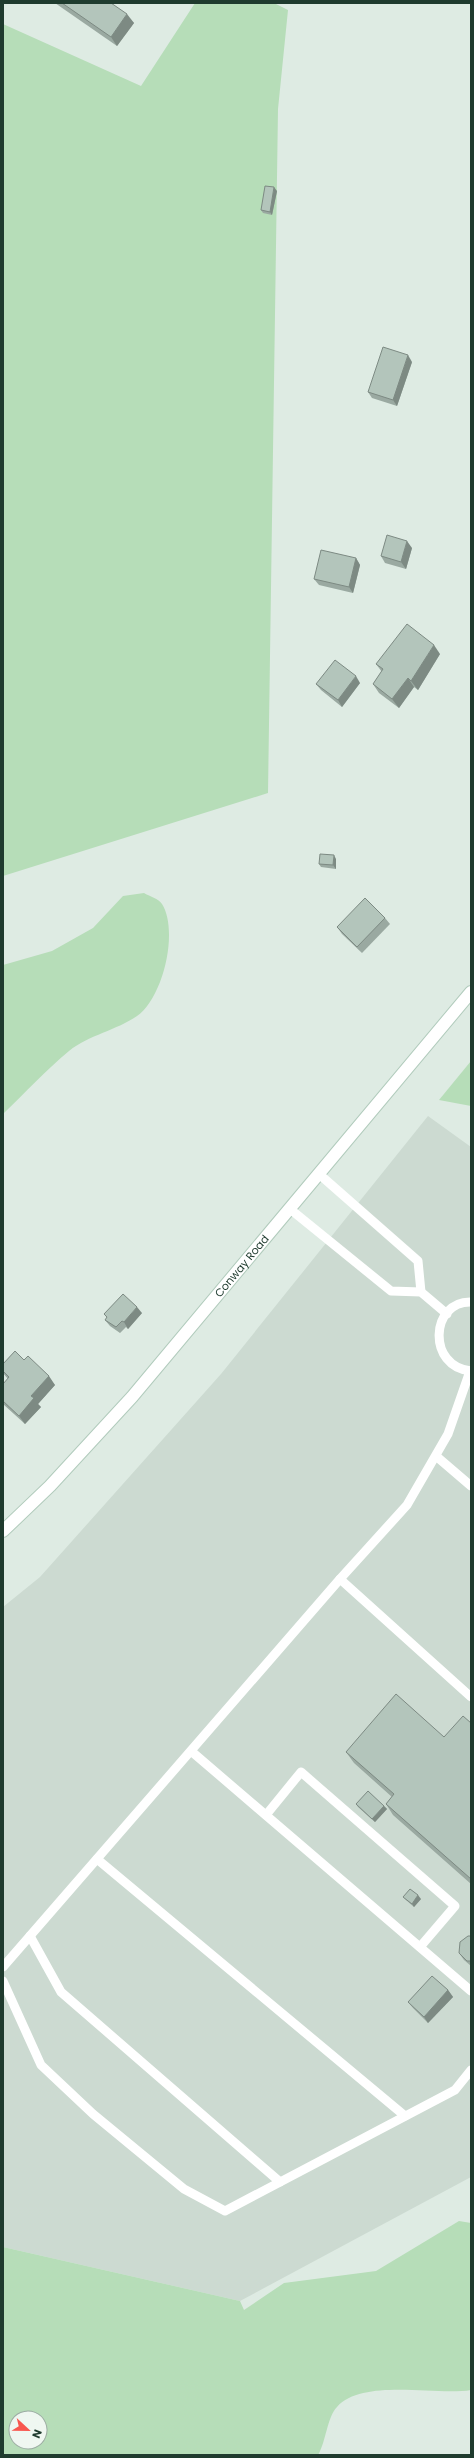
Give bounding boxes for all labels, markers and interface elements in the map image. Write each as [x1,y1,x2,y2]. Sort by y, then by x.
street label: Conway Road [211,1231,272,1301]
north arrow [8,2410,48,2450]
text: N [28,2427,46,2441]

